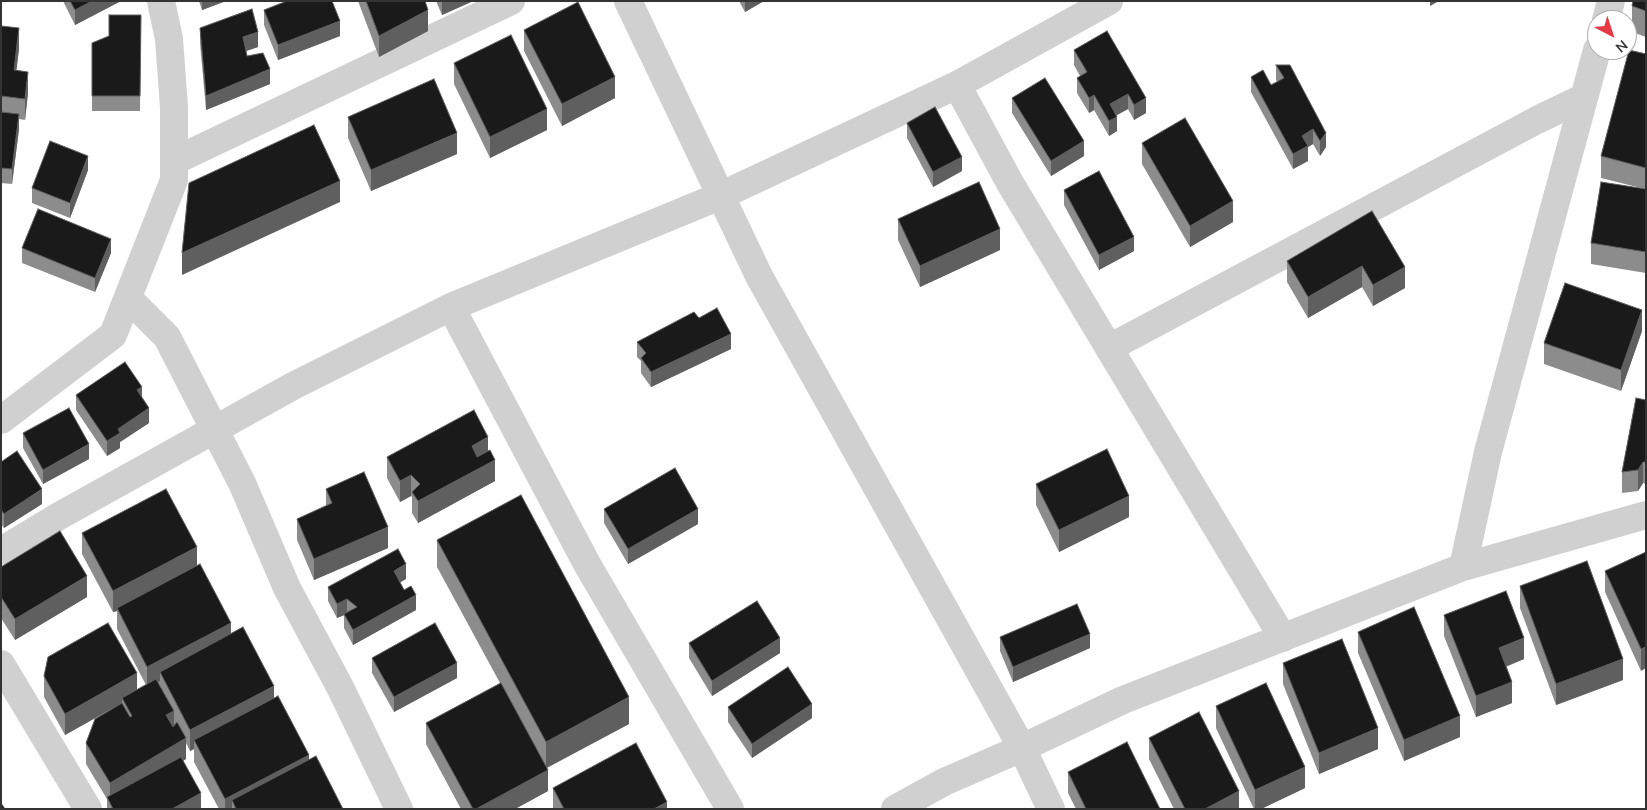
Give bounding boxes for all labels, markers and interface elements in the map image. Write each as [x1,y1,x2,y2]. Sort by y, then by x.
north arrow [1587,10,1637,60]
text: N [1611,35,1631,57]

